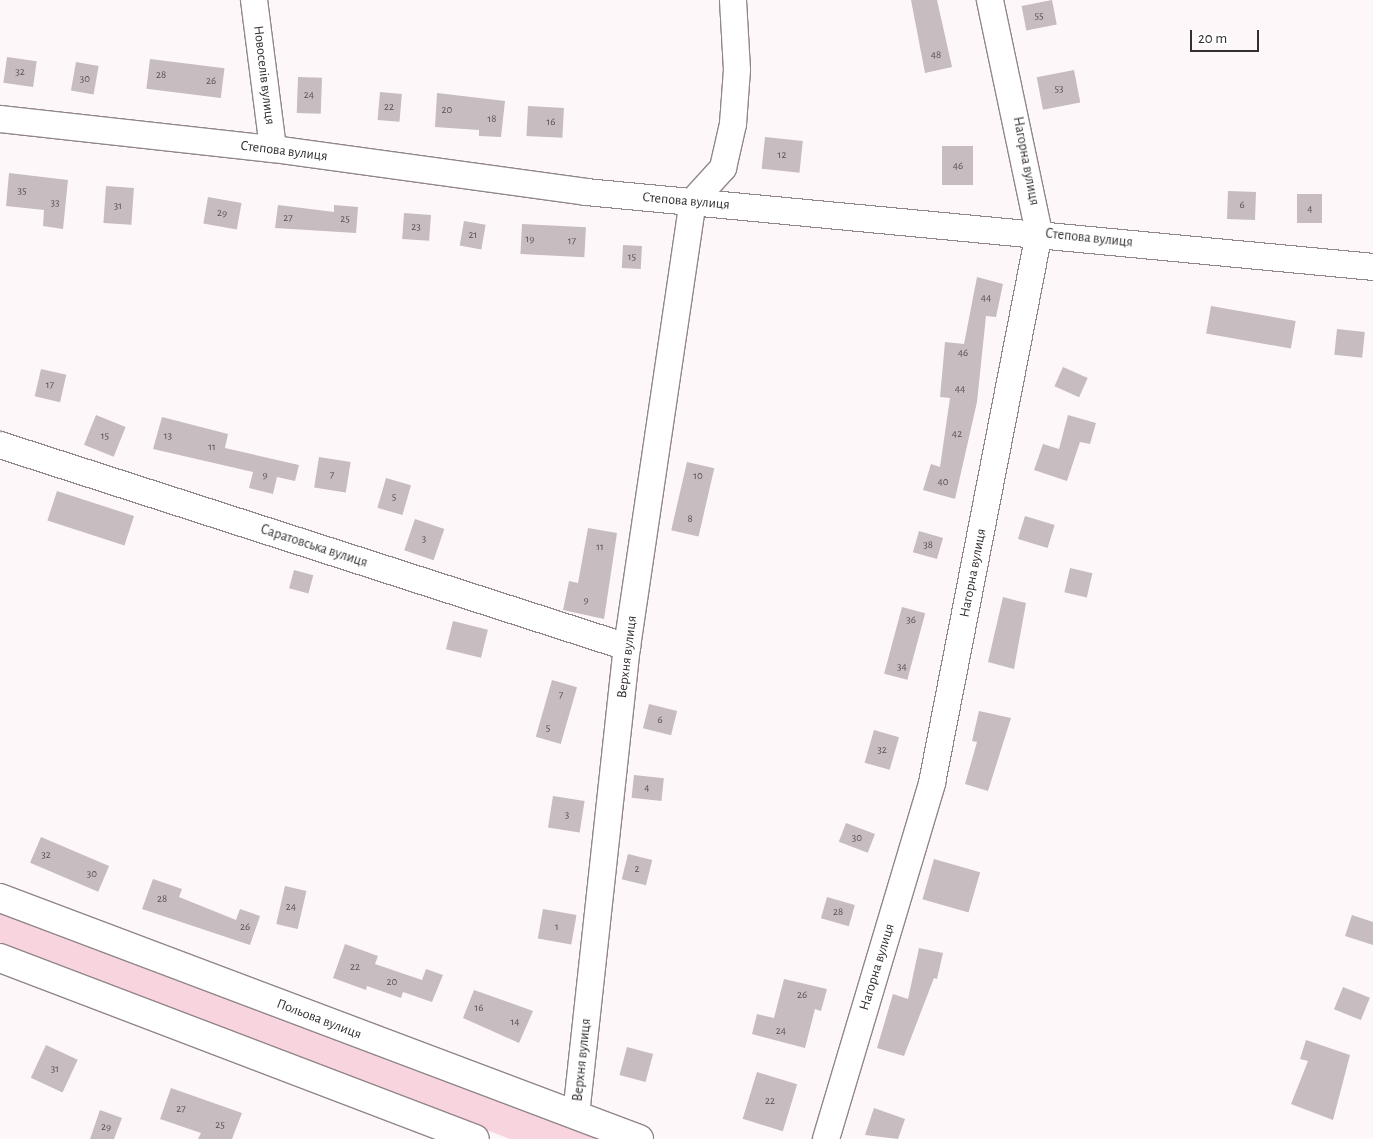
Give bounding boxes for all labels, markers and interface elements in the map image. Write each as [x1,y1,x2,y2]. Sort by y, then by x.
house number: 55 [1034,9,1044,23]
scale bar [1193,20,1262,52]
street label: Новоселів вулиця [250,24,278,126]
text: 20 m [1198,31,1227,46]
house number: 48 [931,48,941,62]
house number: 32 [15,65,25,79]
house number: 28 [156,68,166,82]
house number: 30 [80,72,90,86]
house number: 26 [206,74,216,88]
house number: 53 [1054,82,1064,96]
house number: 24 [304,88,314,102]
house number: 22 [384,100,394,114]
house number: 20 [442,103,452,117]
house number: 18 [488,112,496,126]
house number: 16 [547,115,555,129]
street label: Нагорна вулиця [1009,115,1043,207]
street label: Степова вулиця [239,137,329,165]
house number: 12 [778,148,786,162]
house number: 46 [953,159,963,173]
house number: 35 [17,184,27,198]
street label: Степова вулиця [642,189,730,213]
house number: 33 [50,196,60,210]
house number: 6 [1239,198,1245,212]
house number: 31 [114,199,122,213]
house number: 4 [1307,202,1313,216]
house number: 29 [217,206,227,220]
house number: 27 [283,211,293,225]
house number: 25 [340,212,350,226]
house number: 23 [411,220,421,234]
street label: Степова вулиця [1044,225,1134,251]
house number: 21 [469,228,477,242]
house number: 19 [526,232,534,246]
house number: 17 [568,234,576,248]
house number: 15 [628,250,636,264]
house number: 44 [981,291,991,305]
house number: 46 [958,346,968,360]
house number: 17 [46,378,54,392]
house number: 44 [955,382,965,396]
house number: 42 [952,427,962,441]
house number: 15 [101,429,109,443]
house number: 13 [164,429,172,443]
house number: 11 [208,440,216,454]
house number: 9 [262,468,268,482]
house number: 7 [330,468,334,482]
house number: 10 [693,469,703,483]
house number: 40 [937,475,949,489]
house number: 5 [392,490,396,504]
house number: 8 [687,512,693,526]
street label: Саратовська вулиця [258,521,370,571]
street label: Нагорна вулиця [956,527,990,619]
house number: 3 [422,532,426,546]
house number: 38 [923,538,933,552]
house number: 11 [596,540,604,554]
house number: 9 [583,593,589,607]
house number: 36 [906,613,916,627]
street label: Верхня вулиця [614,615,640,699]
house number: 34 [897,660,907,674]
house number: 7 [559,688,563,702]
house number: 6 [657,713,663,727]
house number: 5 [546,721,550,735]
house number: 32 [877,743,887,757]
house number: 4 [644,781,650,795]
house number: 3 [565,808,569,822]
house number: 30 [852,831,862,845]
house number: 32 [41,848,51,862]
house number: 2 [634,862,640,876]
house number: 30 [87,867,97,881]
house number: 28 [157,892,167,906]
house number: 24 [286,900,296,914]
house number: 28 [833,905,843,919]
house number: 26 [240,920,250,934]
house number: 1 [555,920,559,934]
street label: Нагорна вулиця [856,921,898,1013]
house number: 22 [350,960,360,974]
house number: 20 [387,975,397,989]
house number: 26 [797,988,807,1002]
street label: Польова вулиця [274,995,364,1043]
house number: 16 [475,1001,483,1015]
house number: 14 [510,1015,520,1029]
street label: Верхня вулиця [569,1018,595,1102]
house number: 24 [776,1024,786,1038]
house number: 31 [51,1062,59,1076]
house number: 22 [765,1094,775,1108]
house number: 27 [176,1102,186,1116]
house number: 25 [215,1118,225,1132]
house number: 29 [101,1120,111,1134]

